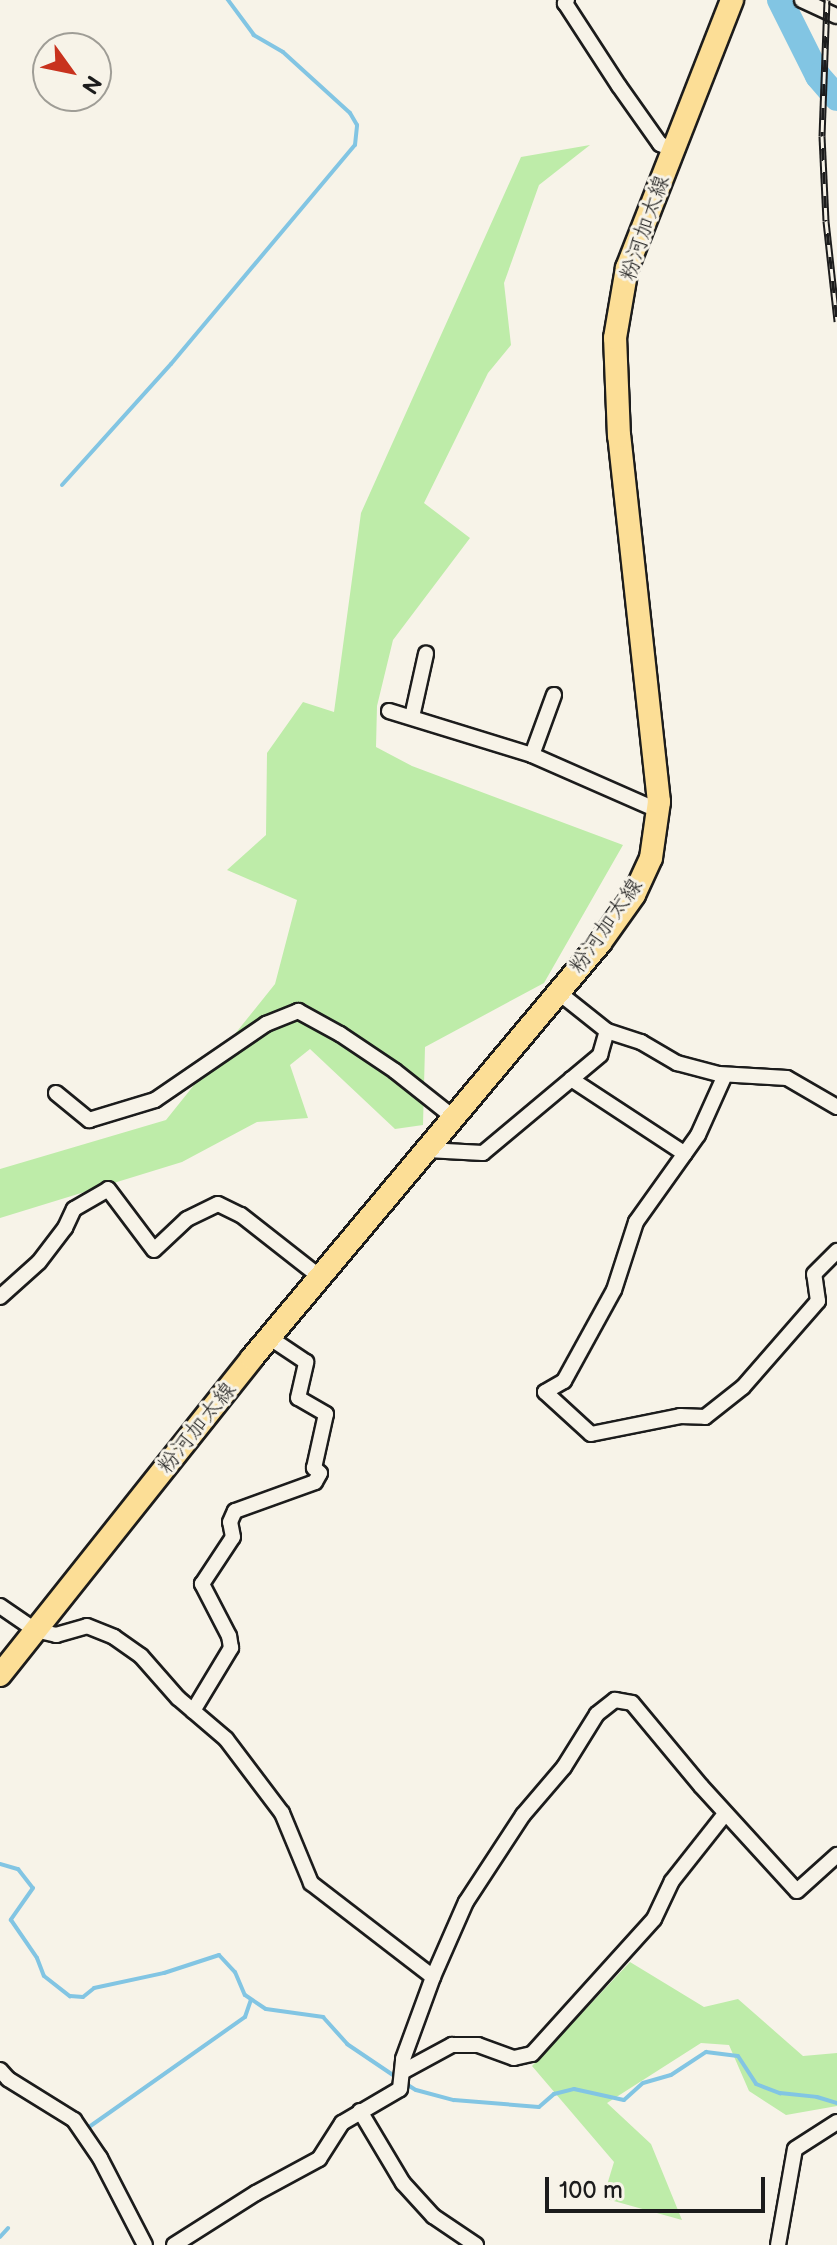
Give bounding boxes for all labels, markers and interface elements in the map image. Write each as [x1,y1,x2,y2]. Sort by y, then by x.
north arrow [32,32,112,112]
text: N [75,70,107,99]
street label: 粉河加太線 [615,172,675,284]
street label: 粉河加太線 [564,873,648,979]
street label: 粉河加太線 [152,1377,242,1479]
scale bar [549,2161,769,2211]
text: 100 m [559,2176,623,2205]

